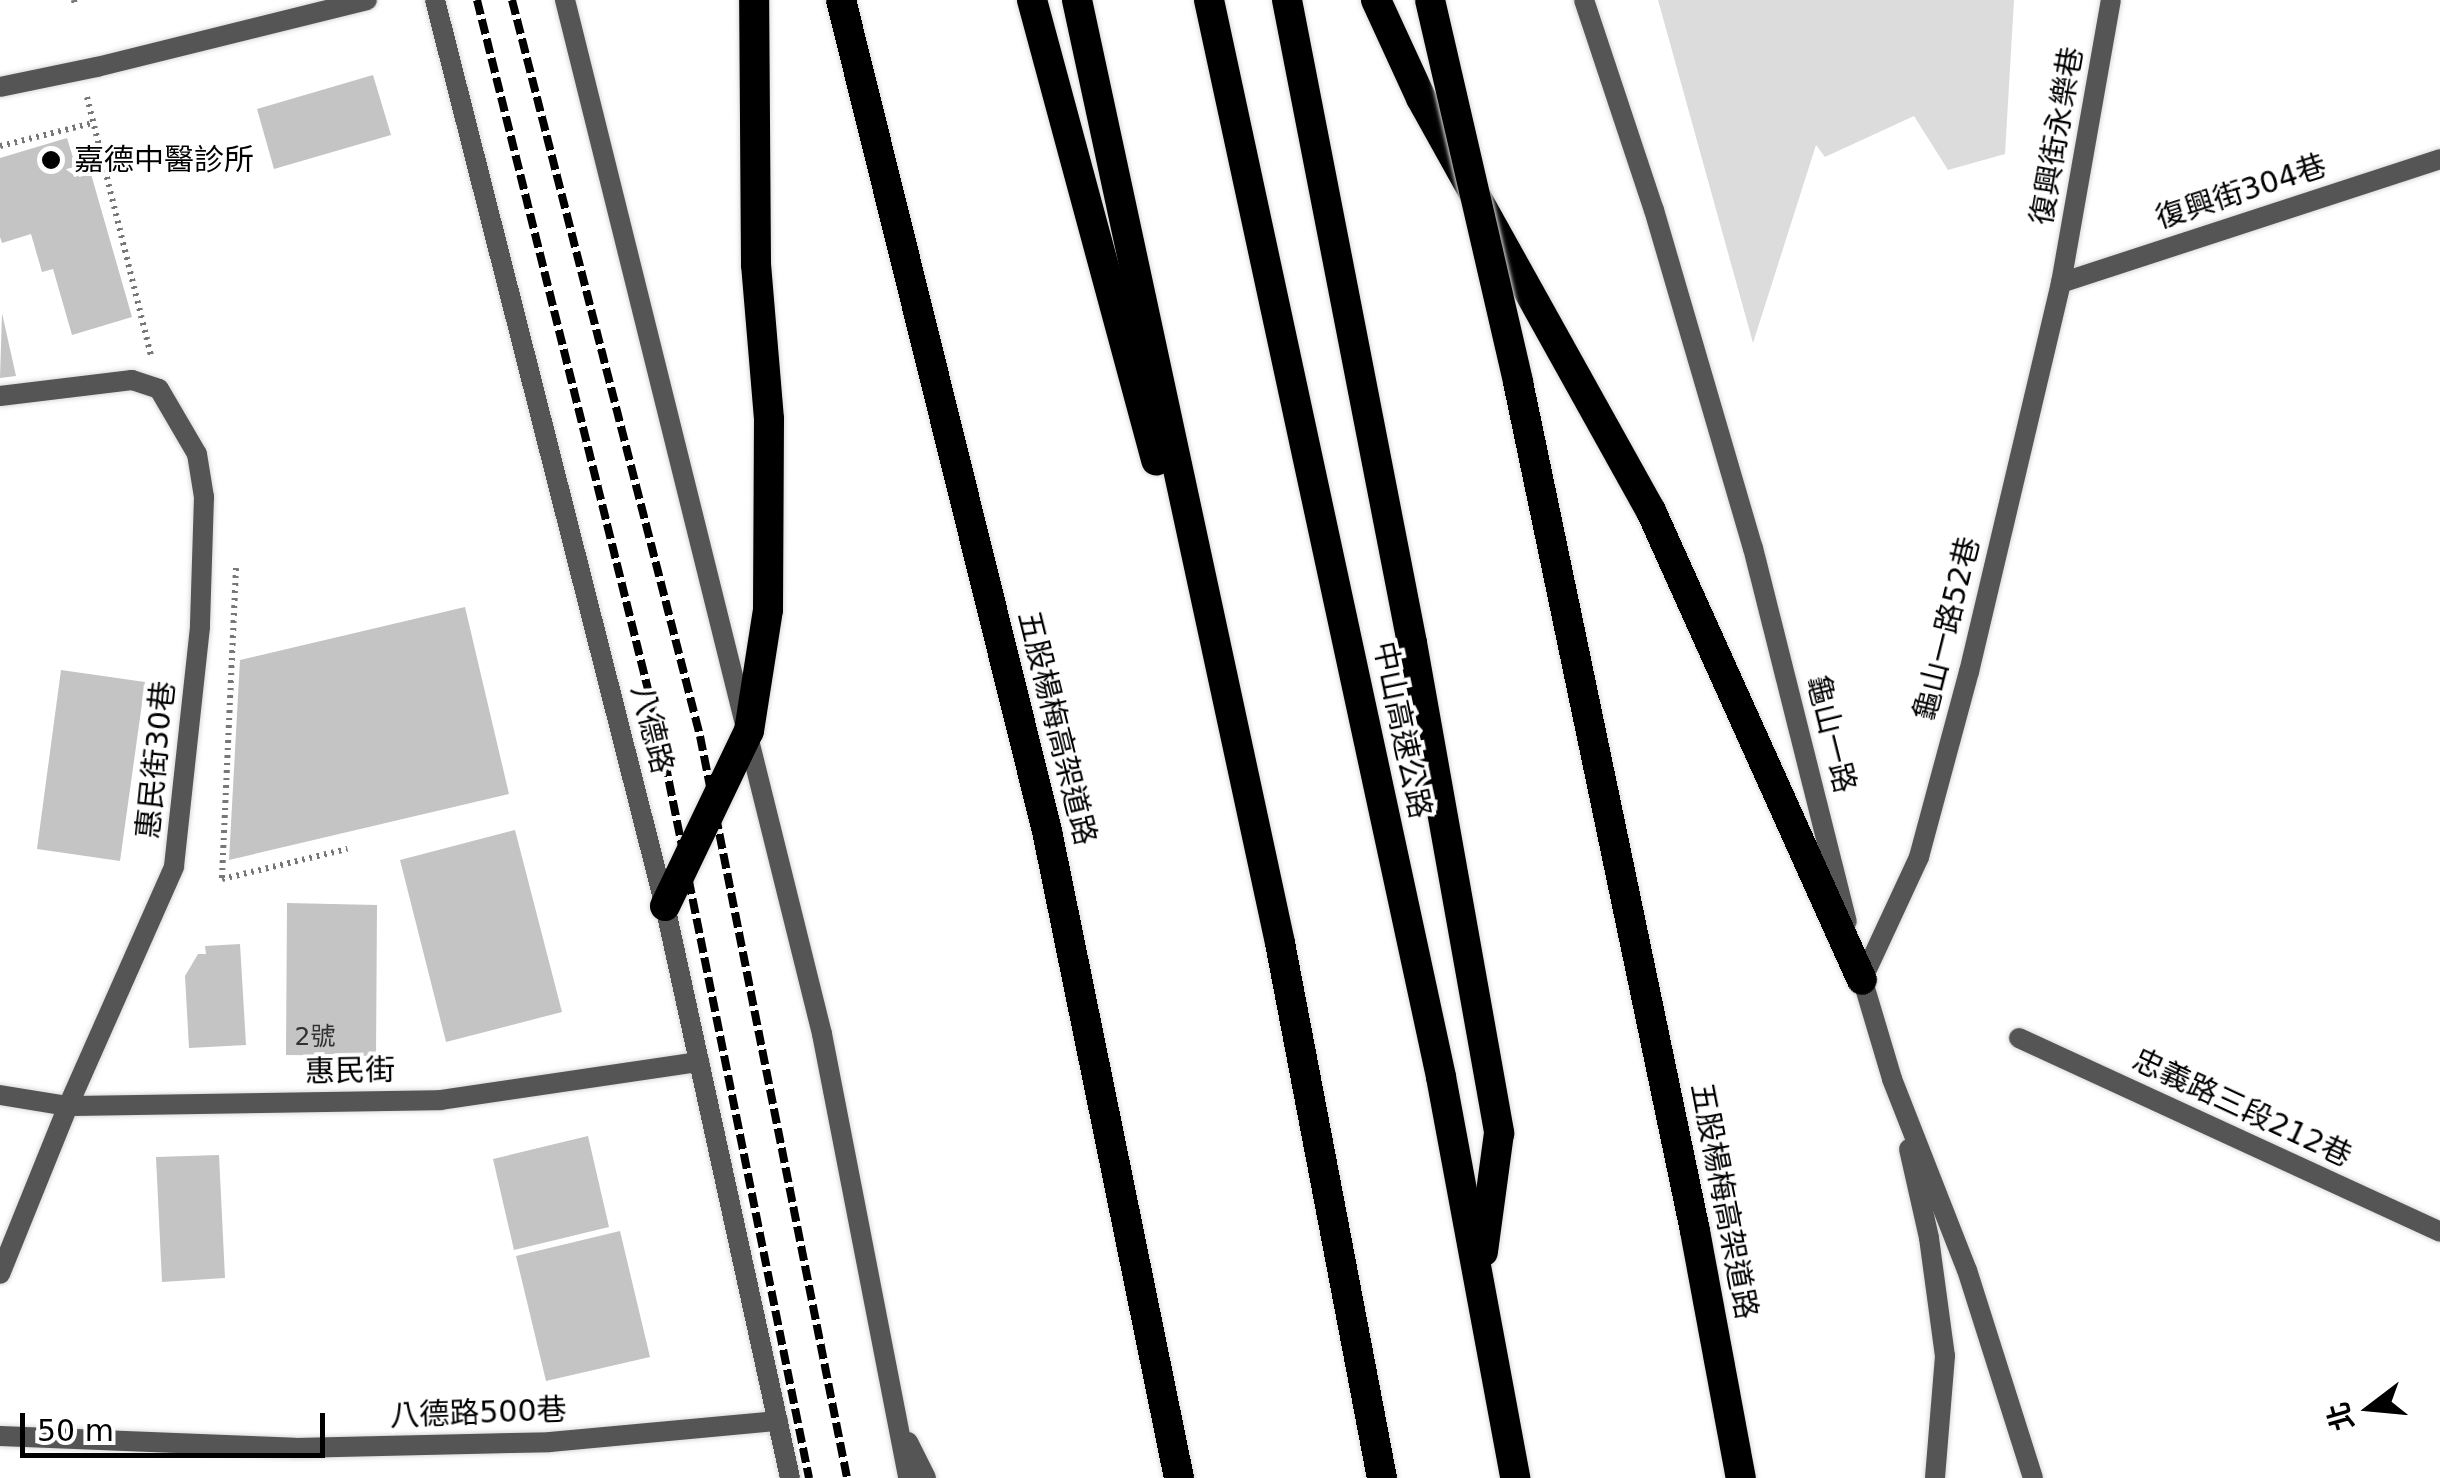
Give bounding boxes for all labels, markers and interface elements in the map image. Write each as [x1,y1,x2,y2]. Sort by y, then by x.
street label: 復興街永樂巷 [2024,44,2090,228]
place label: 嘉德中醫診所 [74,142,254,178]
marker: 嘉德中醫診所 [38,147,64,173]
street label: 復興街304巷 [2151,147,2331,237]
street label: 龜山一路52巷 [1907,533,1987,725]
street label: 五股楊梅高架道路 [1011,607,1103,849]
street label: 中山高速公路 [1366,638,1438,822]
street label: 龜山一路 [1799,671,1863,797]
street label: 惠民街30巷 [130,679,182,841]
street label: 八德路 [624,681,680,777]
house number: 2號 [295,1022,335,1052]
street label: 忠義路三段212巷 [2127,1042,2357,1174]
street label: 惠民街 [305,1052,395,1090]
street label: 五股楊梅高架道路 [1683,1080,1765,1322]
north arrow [2320,1358,2420,1458]
street label: 八德路500巷 [389,1392,567,1434]
scale bar [25,1393,330,1455]
text: 北 [2321,1398,2360,1434]
text: 50 m [37,1413,114,1448]

